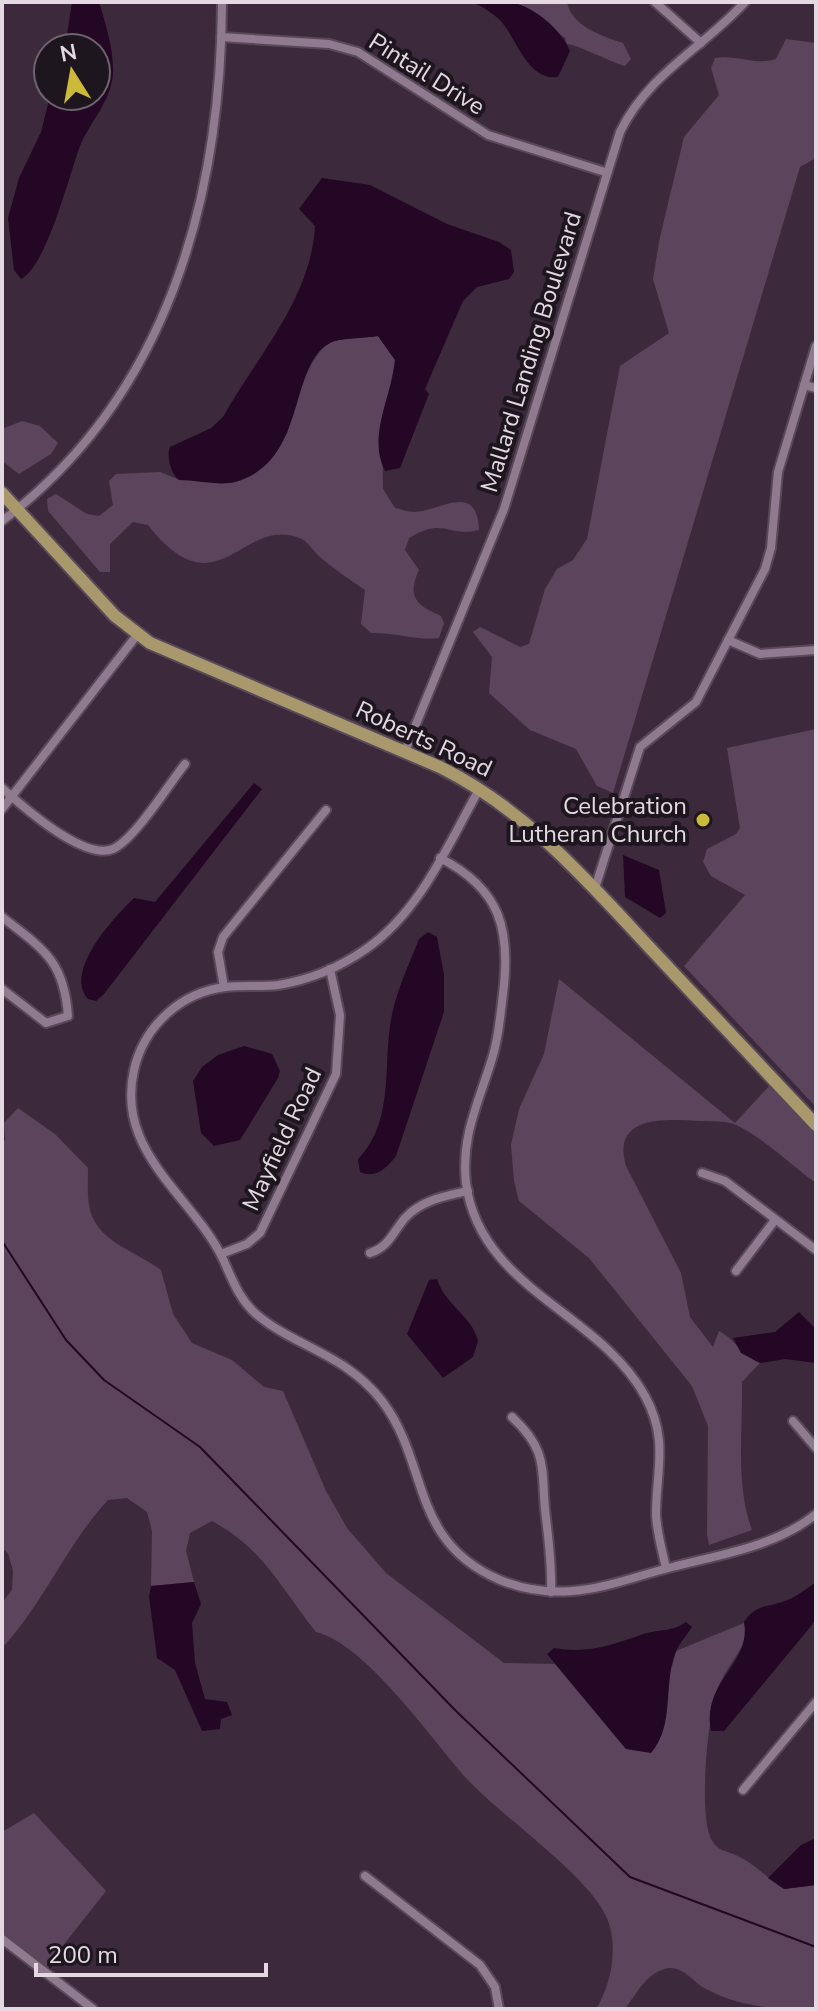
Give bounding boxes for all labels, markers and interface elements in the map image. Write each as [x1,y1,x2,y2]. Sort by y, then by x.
street label: Pintail Drive [363,26,491,122]
north arrow [32,32,112,112]
text: N [57,37,79,70]
street label: Mallard Landing Boulevard [473,208,589,496]
street label: Roberts Road [351,693,497,785]
place label: Celebration Lutheran Church [509,790,687,850]
marker: Celebration Lutheran Church [694,811,712,829]
street label: Mayfield Road [235,1062,329,1216]
scale bar [36,1927,266,1977]
text: 200 m [48,1939,118,1971]

